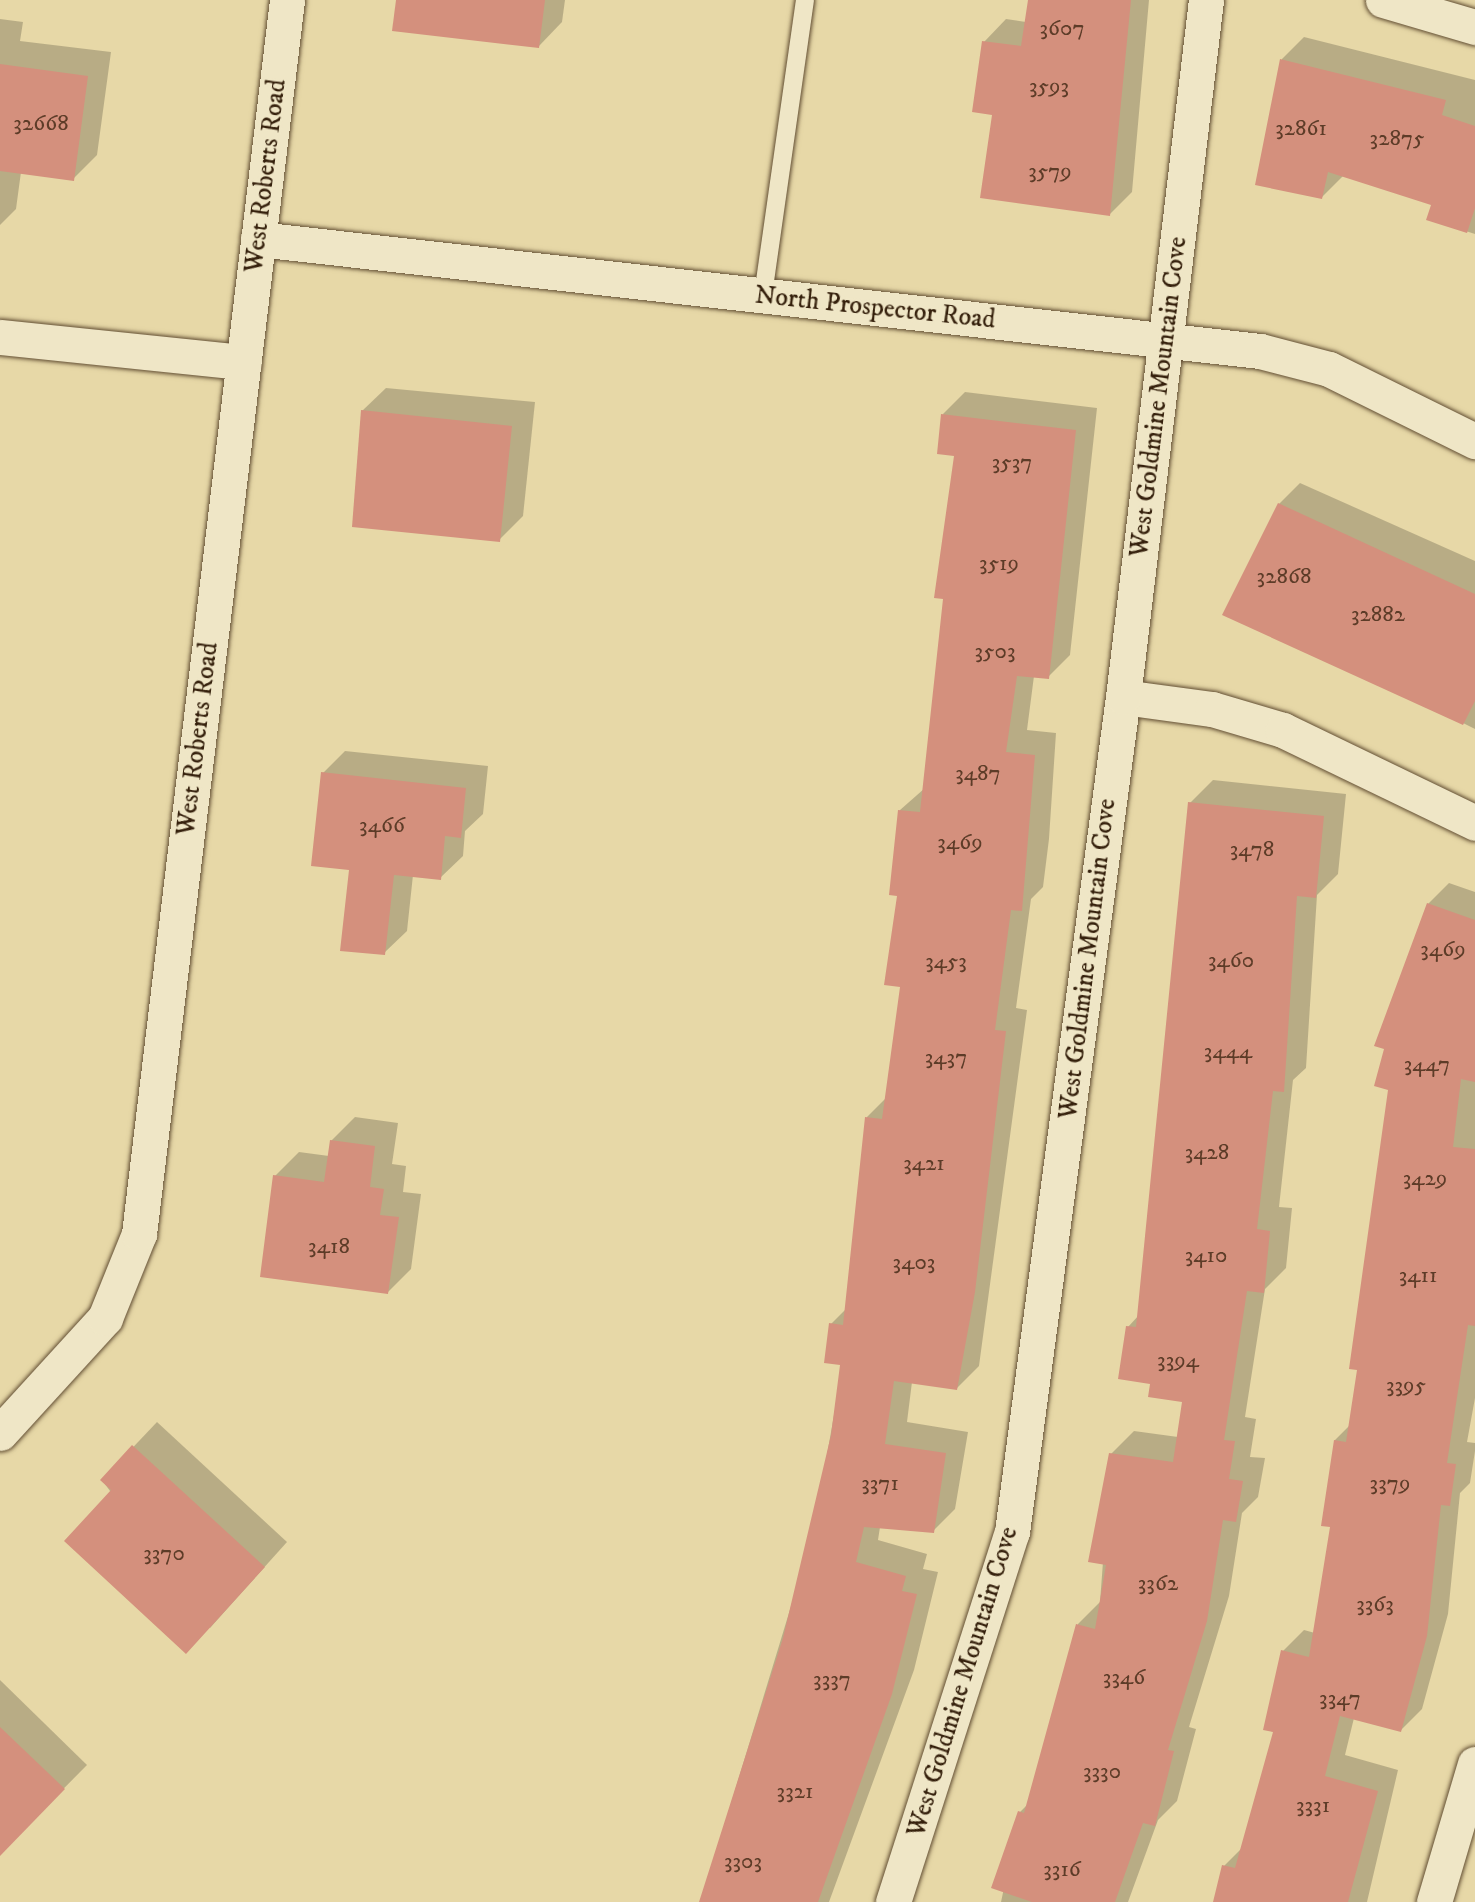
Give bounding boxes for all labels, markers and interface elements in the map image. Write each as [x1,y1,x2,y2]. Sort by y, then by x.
house number: 3607 [1039,15,1085,43]
house number: 3593 [1029,73,1069,101]
street label: West Roberts Road [239,77,293,275]
house number: 32668 [13,110,69,138]
house number: 32861 [1275,115,1327,143]
house number: 32875 [1370,125,1424,153]
house number: 3579 [1028,158,1072,186]
street label: West Goldmine Mountain Cove [1124,235,1194,559]
street label: North Prospector Road [753,280,997,336]
house number: 3537 [992,449,1032,477]
house number: 3519 [979,550,1019,578]
house number: 32868 [1257,563,1311,591]
house number: 32882 [1351,601,1405,629]
house number: 3503 [975,638,1015,666]
street label: West Roberts Road [171,640,225,838]
house number: 3487 [955,760,1001,788]
street label: West Goldmine Mountain Cove [1053,797,1123,1121]
house number: 3466 [359,812,405,840]
house number: 3469 [937,829,983,857]
house number: 3478 [1230,836,1274,864]
house number: 3469 [1420,936,1466,964]
house number: 3460 [1208,947,1254,975]
house number: 3453 [925,948,967,976]
house number: 3444 [1204,1038,1252,1066]
house number: 3437 [925,1044,967,1072]
house number: 3447 [1404,1051,1450,1079]
house number: 3428 [1185,1139,1229,1167]
house number: 3421 [903,1150,945,1178]
house number: 3429 [1403,1165,1447,1193]
house number: 3418 [308,1233,350,1261]
house number: 3410 [1185,1242,1227,1270]
house number: 3403 [893,1249,935,1277]
house number: 3411 [1399,1262,1437,1290]
house number: 3394 [1157,1347,1199,1375]
house number: 3395 [1386,1372,1426,1400]
house number: 3371 [861,1470,899,1498]
house number: 3379 [1370,1470,1410,1498]
street label: West Goldmine Mountain Cove [901,1523,1025,1841]
house number: 3370 [143,1540,185,1568]
house number: 3362 [1138,1570,1178,1598]
house number: 3363 [1356,1591,1394,1619]
house number: 3346 [1103,1664,1145,1692]
house number: 3337 [813,1666,851,1694]
house number: 3347 [1319,1685,1361,1713]
house number: 3330 [1083,1758,1121,1786]
house number: 3321 [777,1778,813,1806]
house number: 3331 [1296,1792,1330,1820]
house number: 3303 [724,1848,762,1876]
house number: 3316 [1043,1856,1081,1884]

